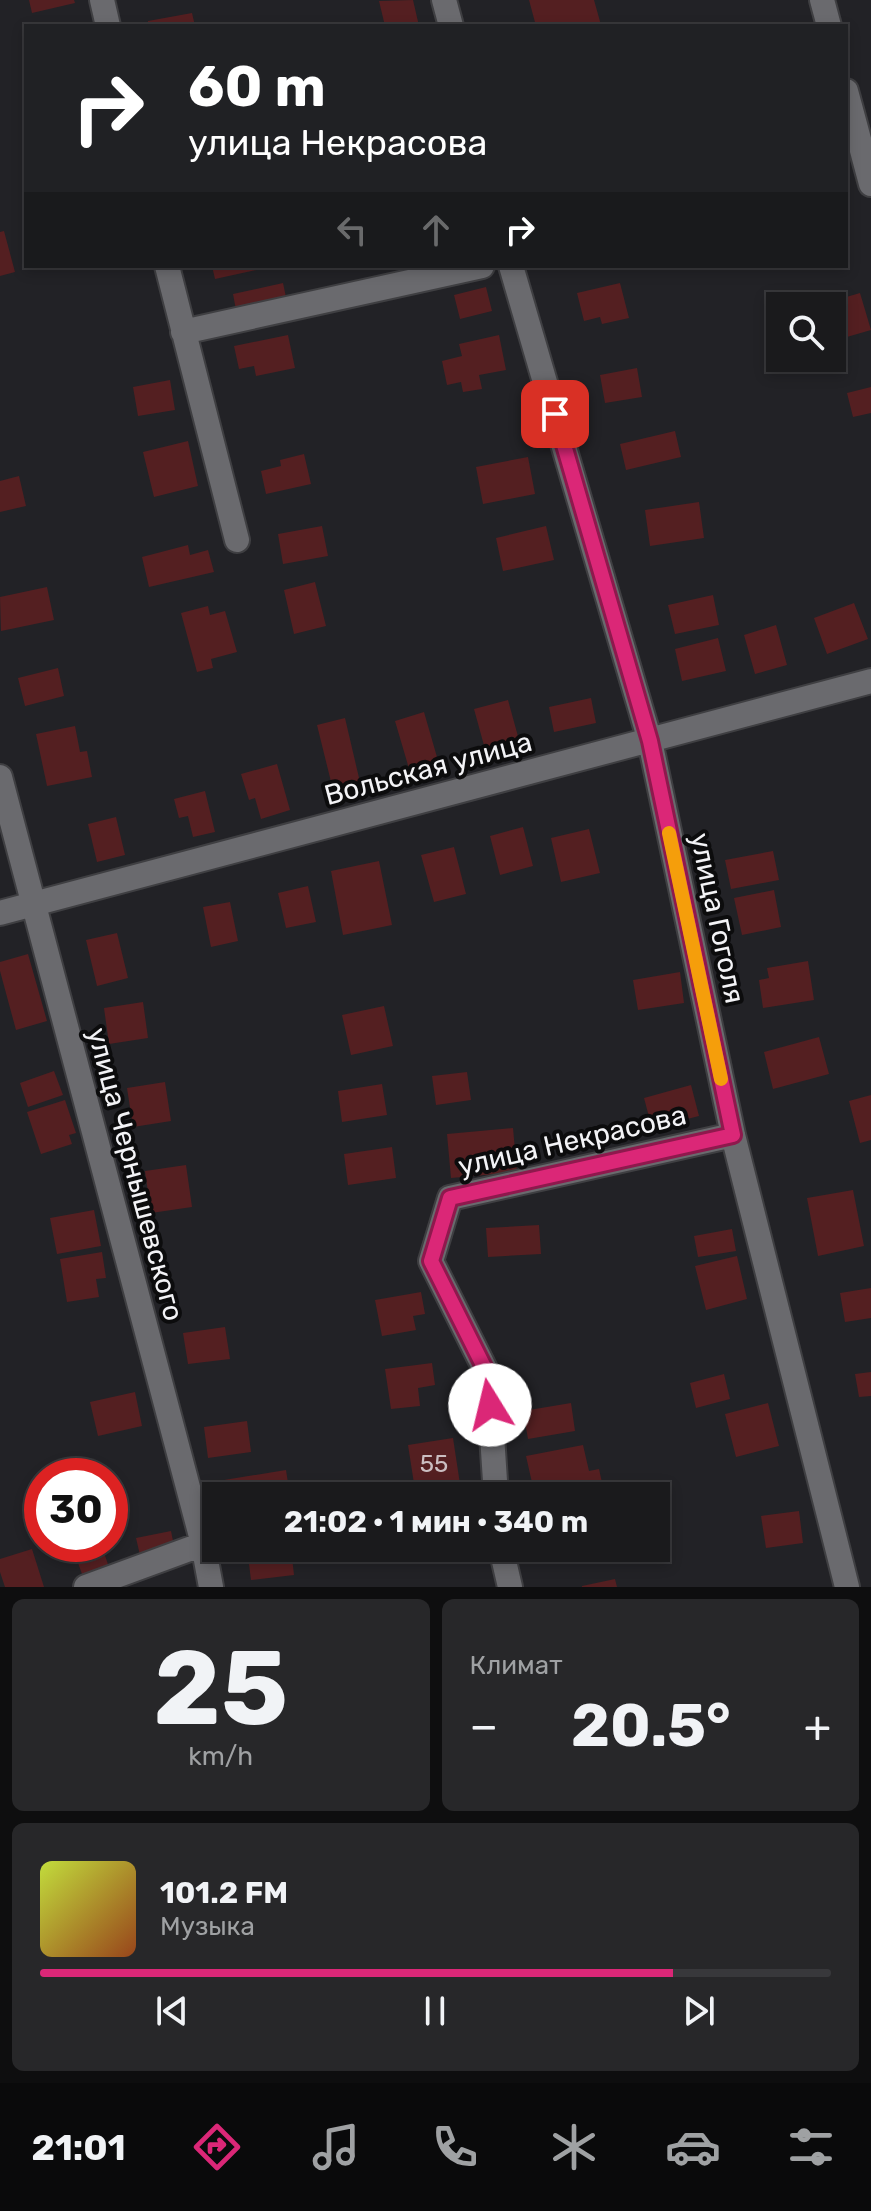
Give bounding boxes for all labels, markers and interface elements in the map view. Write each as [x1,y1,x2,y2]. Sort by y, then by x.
text: 60 m [188,54,326,120]
icon: right [56,56,160,160]
text: улица Некрасова [188,121,487,164]
icon: left [330,208,374,252]
icon: ahead [414,208,458,252]
icon: right [498,208,542,252]
map controls [766,292,846,372]
button: search [766,292,846,372]
pin [521,380,589,448]
icon: arrive [533,392,577,436]
street label: Вольская улица [321,725,535,812]
street label: улица Гоголя [683,830,752,1006]
street label: улица Чернышевского [80,1024,191,1324]
street label: улица Некрасова [455,1098,689,1183]
position arrow [448,1363,532,1447]
house number: 55 [420,1450,448,1478]
speed limit sign: 30 [24,1458,128,1562]
text: 21:02 · 1 мин · 340 m [284,1504,588,1540]
text: 25 [153,1627,288,1750]
text: Климат [470,1650,562,1681]
text: 20.5° [571,1690,731,1761]
text: − [470,1700,498,1752]
text: + [804,1700,831,1752]
text: km/h [188,1741,253,1772]
text: 101.2 FM [160,1875,288,1911]
text: Музыка [160,1911,255,1942]
icon: previous [150,1989,194,2033]
icon: pause [413,1989,457,2033]
icon: next [677,1989,721,2033]
icon: directions [189,2119,245,2175]
icon: music [308,2119,364,2175]
icon: phone [427,2119,483,2175]
icon: climate [546,2119,602,2175]
icon: car [665,2119,721,2175]
icon: filters [783,2119,839,2175]
text: 21:01 [31,2126,126,2169]

